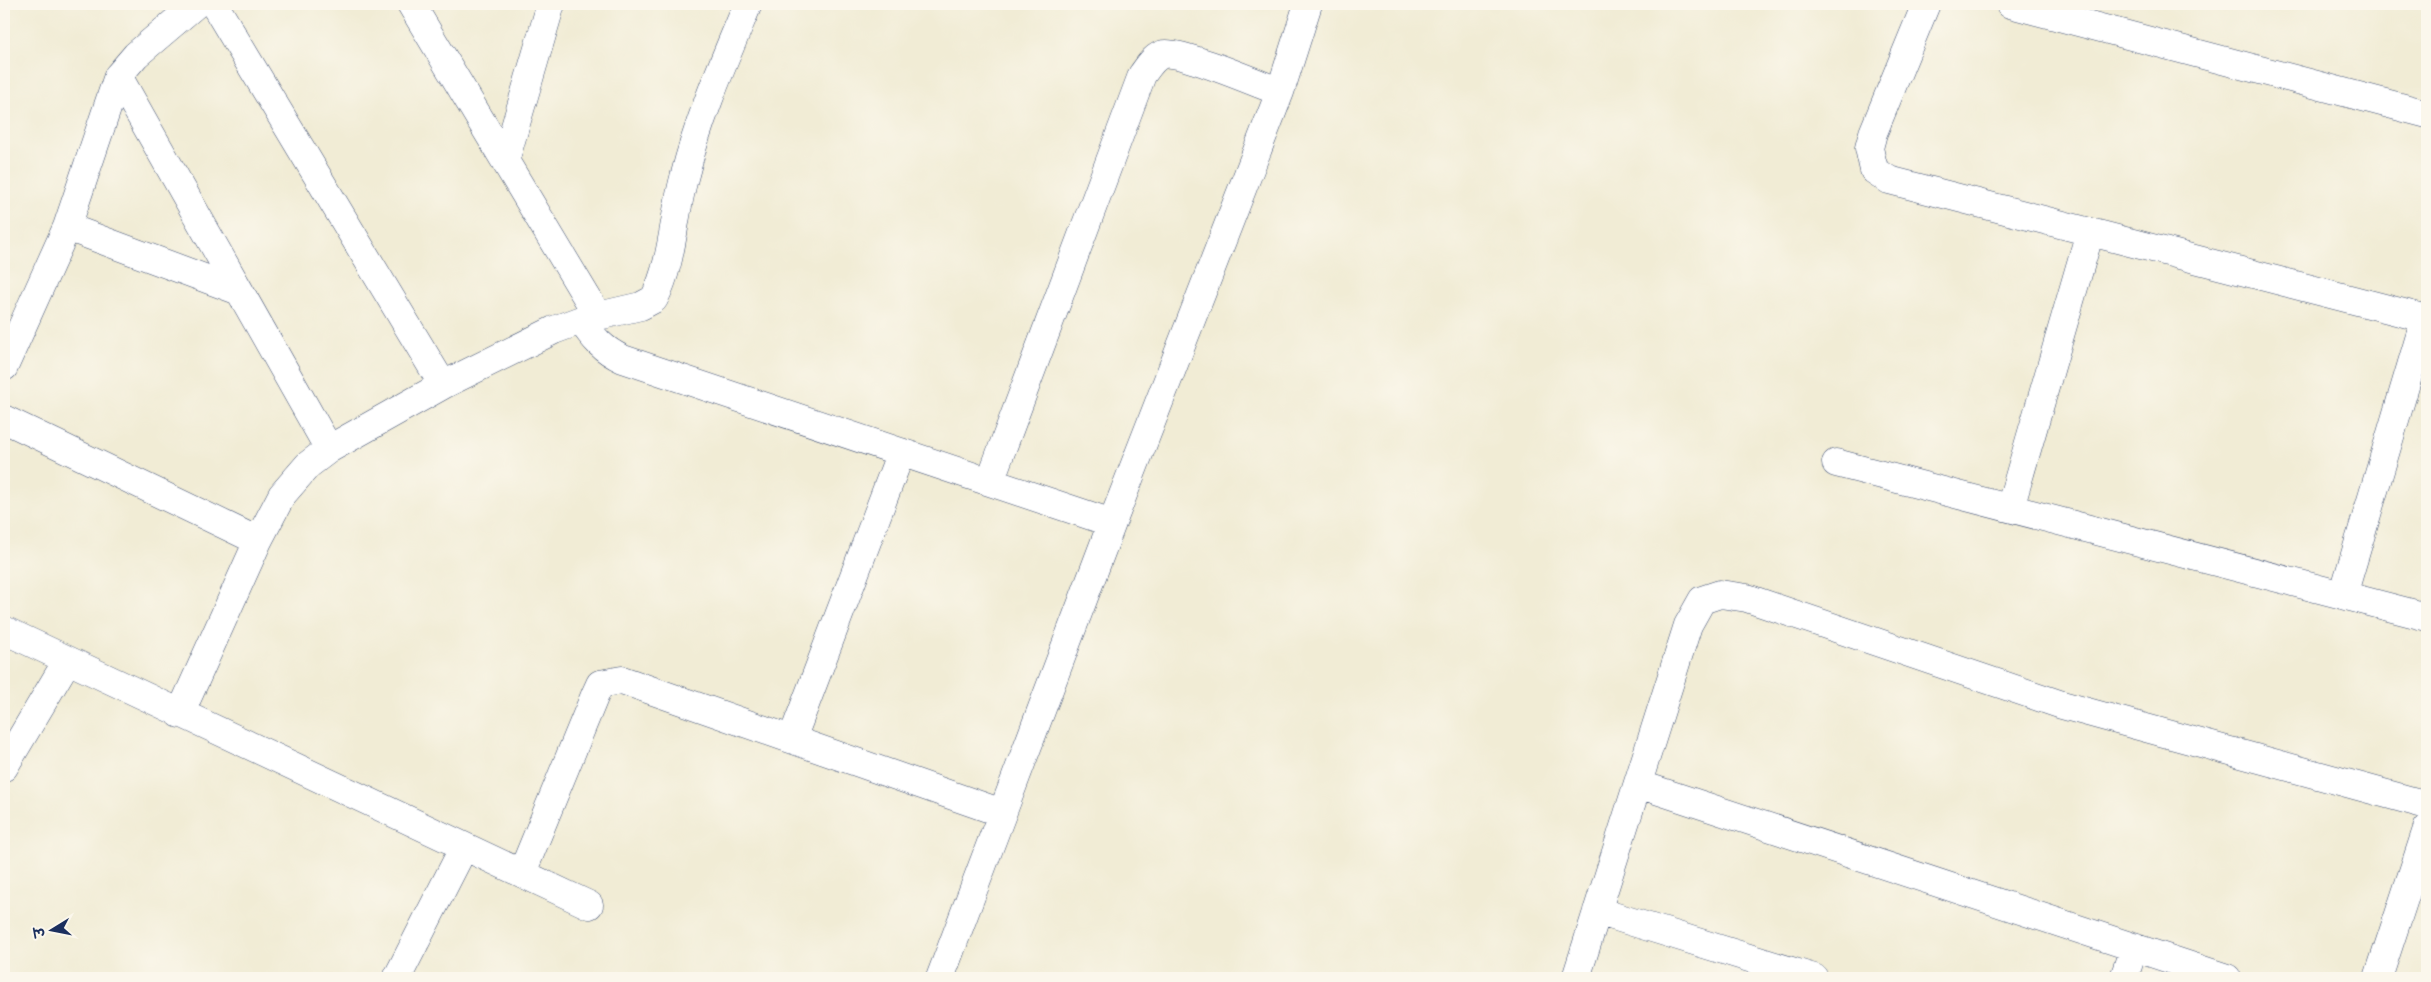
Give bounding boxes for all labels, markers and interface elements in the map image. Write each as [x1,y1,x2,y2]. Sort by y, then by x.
north arrow [28,904,78,954]
text: उ [30,924,49,940]

